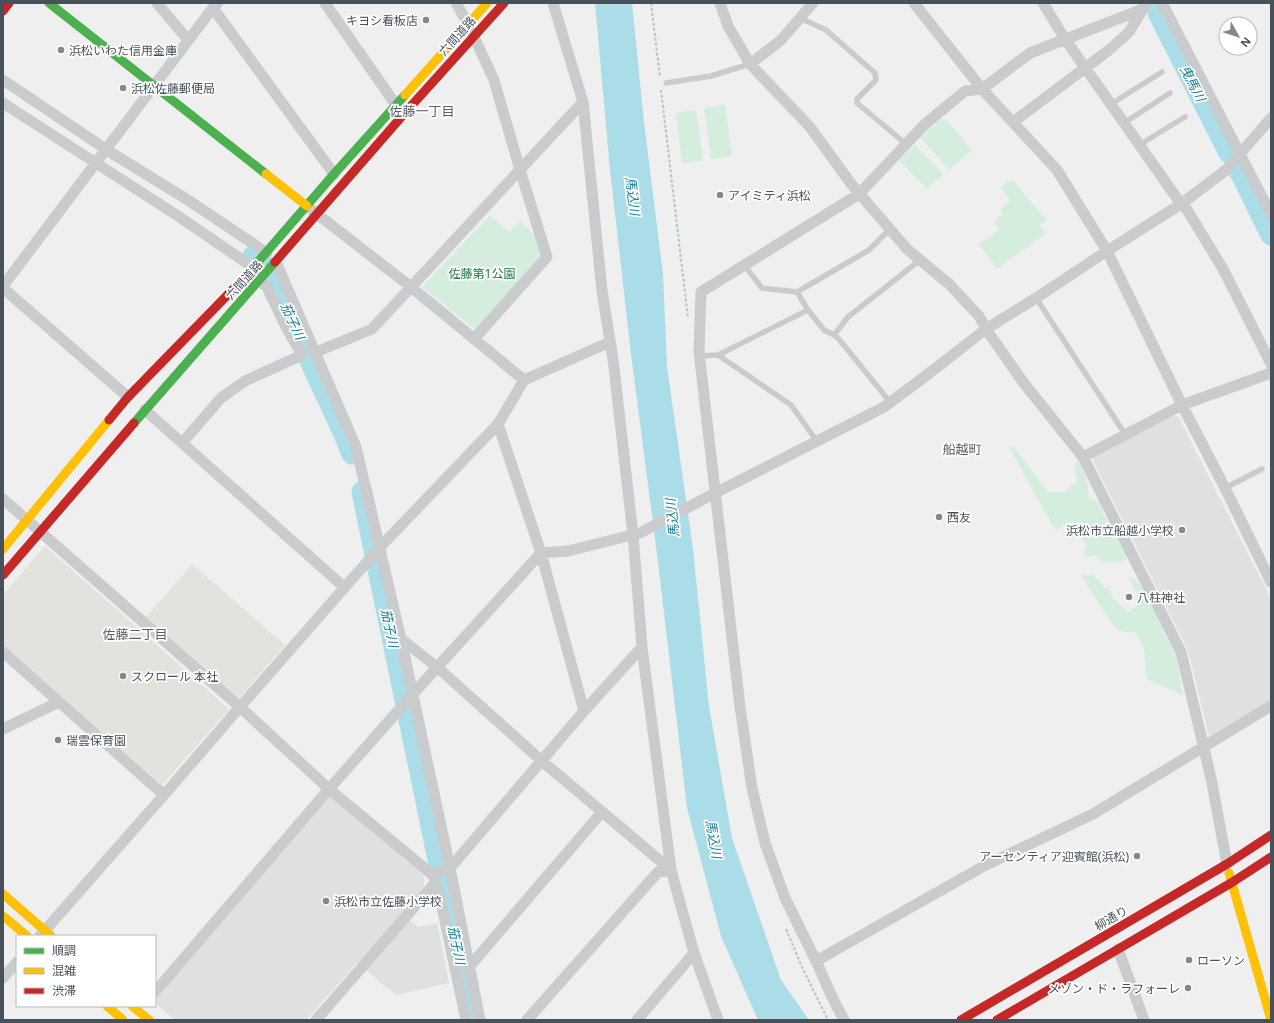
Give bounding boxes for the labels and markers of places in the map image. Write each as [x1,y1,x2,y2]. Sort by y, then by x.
place label: キヨシ看板店 [346,12,418,29]
marker: キヨシ看板店 [421,15,431,25]
place label: 浜松いわた信用金庫 [69,42,177,59]
marker: 浜松いわた信用金庫 [56,45,66,55]
place label: 浜松佐藤郵便局 [131,80,215,97]
marker: 浜松佐藤郵便局 [118,83,128,93]
place label: アイミティ浜松 [728,187,811,204]
marker: アイミティ浜松 [715,190,725,200]
place label: 西友 [947,509,971,526]
marker: 西友 [934,512,944,522]
place label: 浜松市立船越小学校 [1066,522,1174,539]
marker: 浜松市立船越小学校 [1177,525,1187,535]
place label: 八柱神社 [1137,589,1185,606]
marker: 八柱神社 [1124,592,1134,602]
place label: スクロール 本社 [131,668,218,685]
marker: スクロール 本社 [118,671,128,681]
place label: 瑞雲保育園 [66,732,126,749]
marker: 瑞雲保育園 [53,735,63,745]
place label: アーセンティア迎賓館(浜松) [979,848,1129,865]
marker: アーセンティア迎賓館(浜松) [1132,851,1142,861]
place label: 浜松市立佐藤小学校 [334,893,442,910]
marker: 浜松市立佐藤小学校 [321,896,331,906]
place label: ローソン [1197,952,1245,969]
marker: ローソン [1184,955,1194,965]
place label: メゾン・ド・ラフォーレ [1048,980,1180,997]
marker: メゾン・ド・ラフォーレ [1183,983,1193,993]

